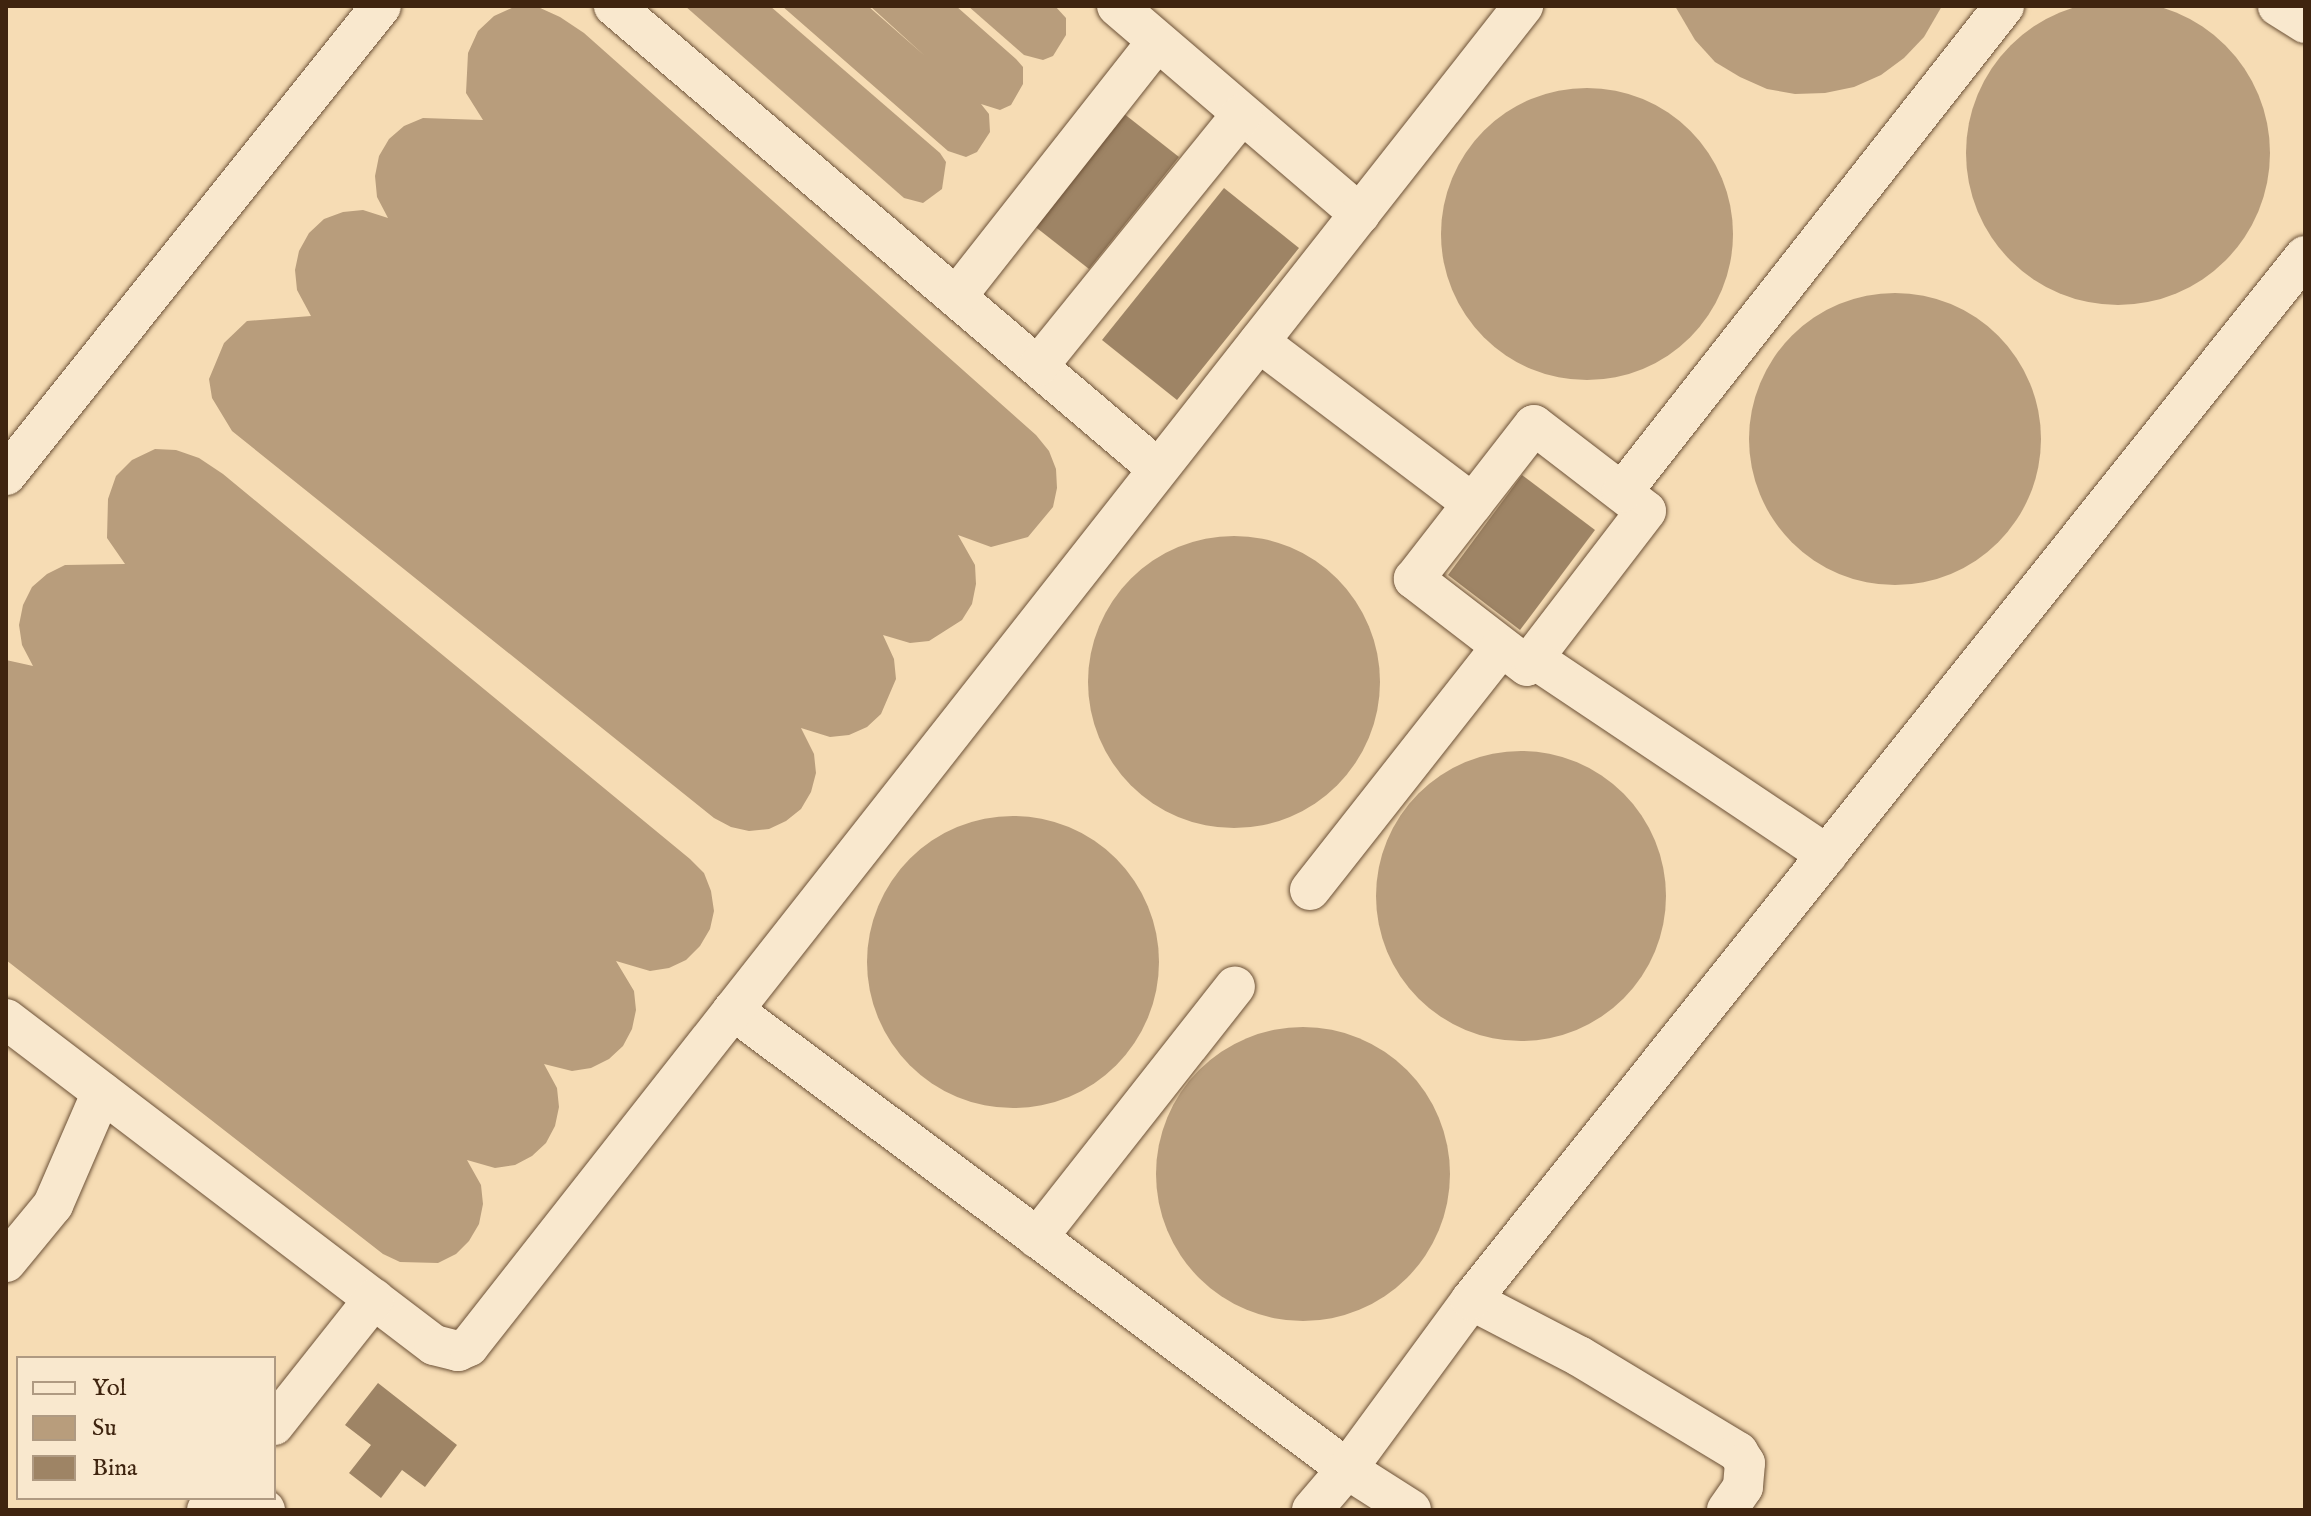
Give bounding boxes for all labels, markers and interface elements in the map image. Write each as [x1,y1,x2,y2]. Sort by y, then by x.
legend [16,1356,276,1500]
text: Yol [92,1373,126,1404]
text: Su [92,1413,117,1444]
text: Bina [92,1453,137,1484]

